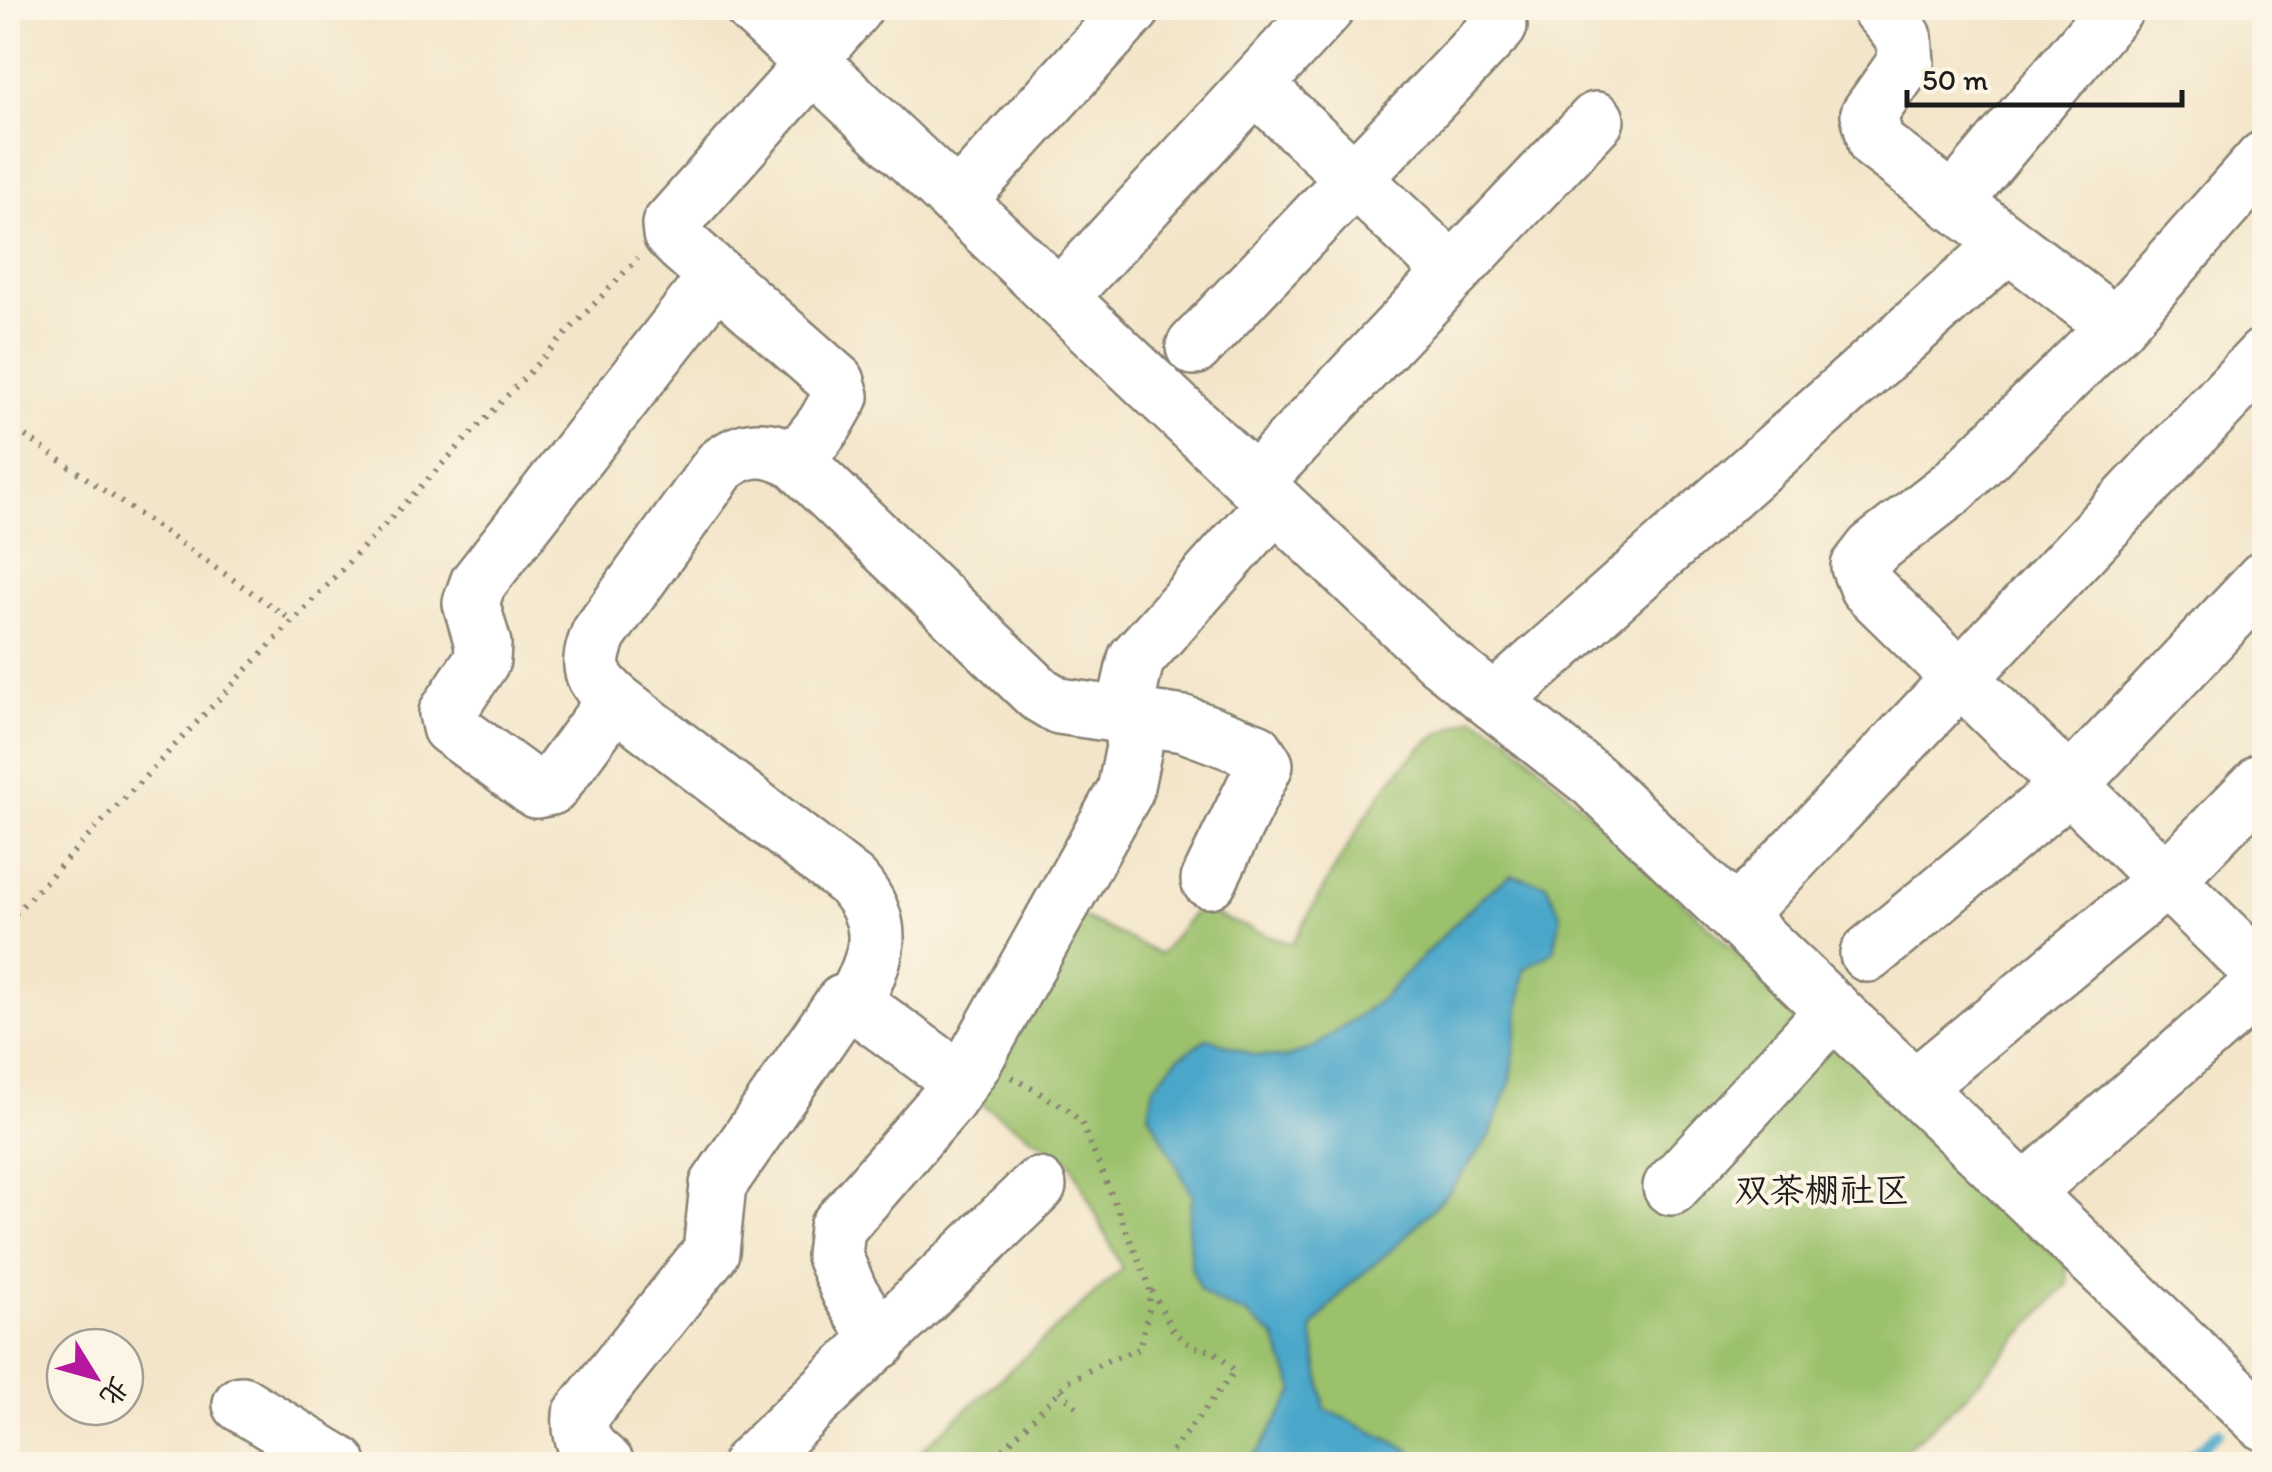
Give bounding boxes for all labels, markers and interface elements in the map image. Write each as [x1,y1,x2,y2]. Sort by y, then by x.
scale bar [1907,45,2182,107]
text: 50 m [1922,61,1988,98]
district label: 双茶棚社区 [1734,1169,1910,1211]
north arrow [45,1327,145,1427]
text: 北 [93,1371,137,1413]

